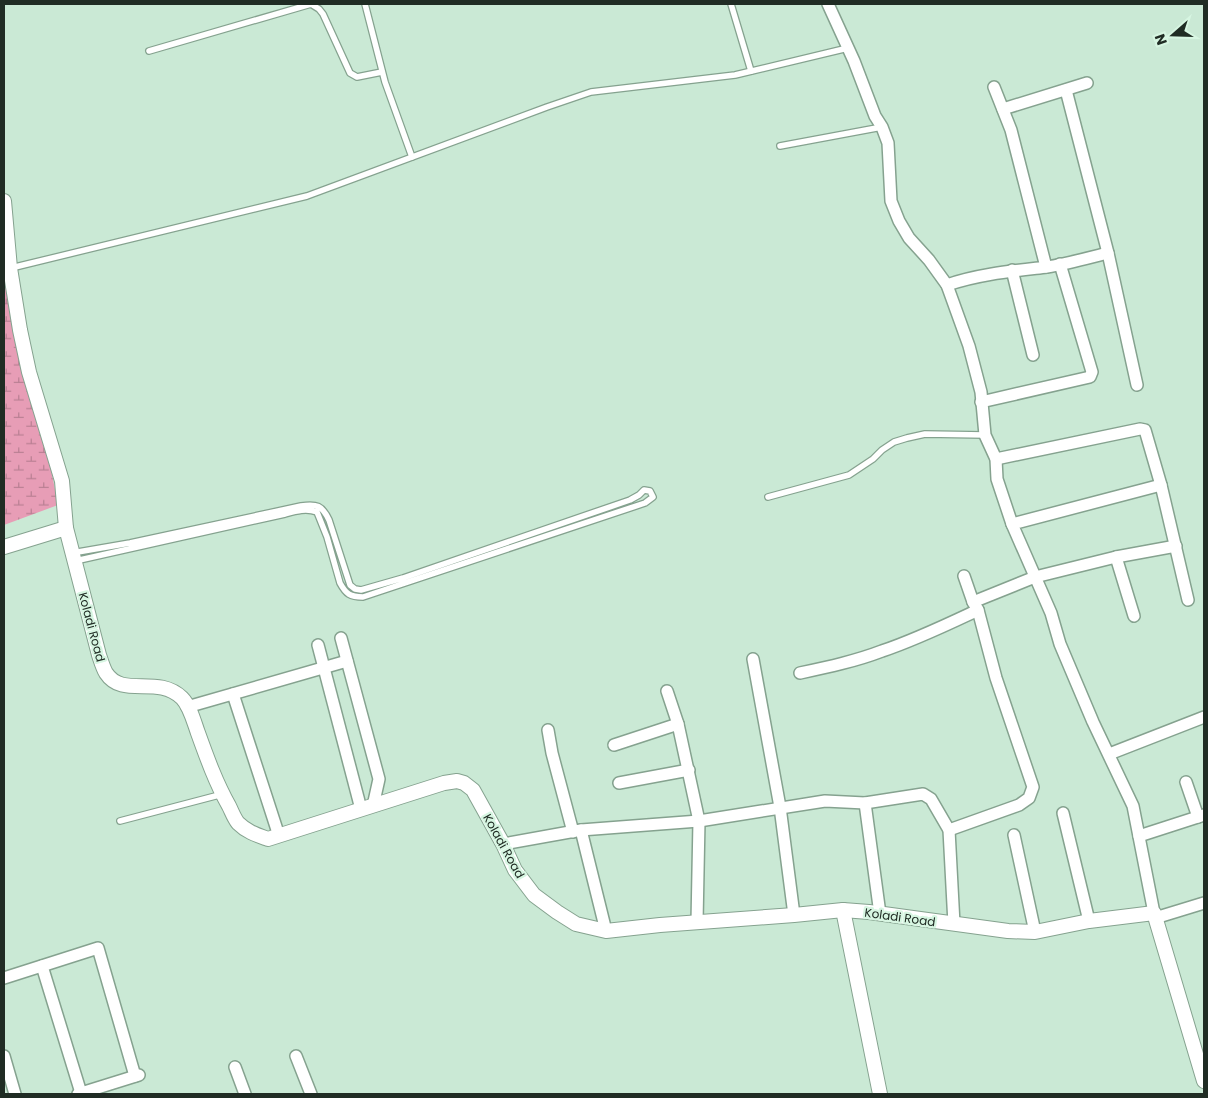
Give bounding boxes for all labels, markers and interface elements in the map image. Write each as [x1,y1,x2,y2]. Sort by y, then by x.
north arrow [1148,10,1198,60]
text: N [1150,31,1172,48]
street label: Koladi Road [75,590,109,664]
street label: Koladi Road [479,811,529,881]
street label: Koladi Road [863,904,937,930]

